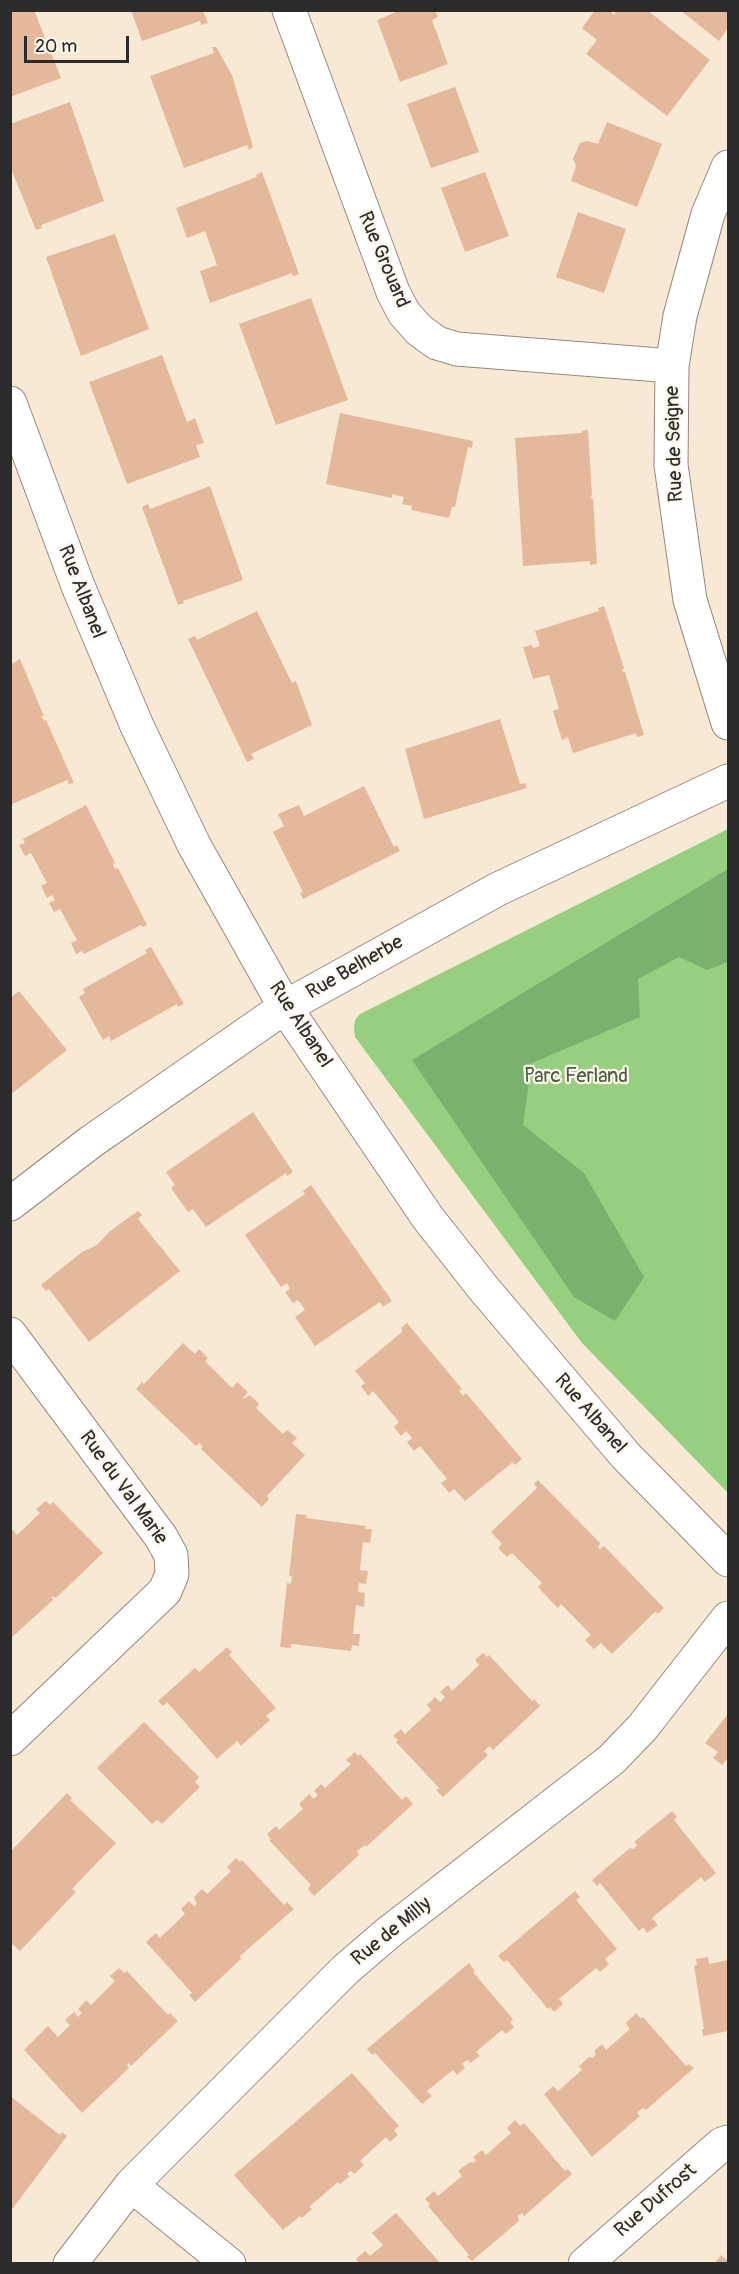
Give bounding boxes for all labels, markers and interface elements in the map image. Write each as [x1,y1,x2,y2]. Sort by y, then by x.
scale bar [27,24,132,62]
text: 20 m [35,35,77,58]
street label: Rue Grouard [352,208,414,312]
street label: Rue de Seigne [661,385,689,503]
street label: Rue Albanel [52,542,110,642]
street label: Rue Belherbe [302,931,408,1005]
street label: Rue Albanel [263,977,337,1073]
park label: Parc Ferland [524,1065,628,1089]
street label: Rue Albanel [549,1369,631,1459]
street label: Rue du Val Marie [74,1426,172,1550]
street label: Rue de Milly [347,1892,437,1972]
street label: Rue Dufrost [610,2159,702,2243]

